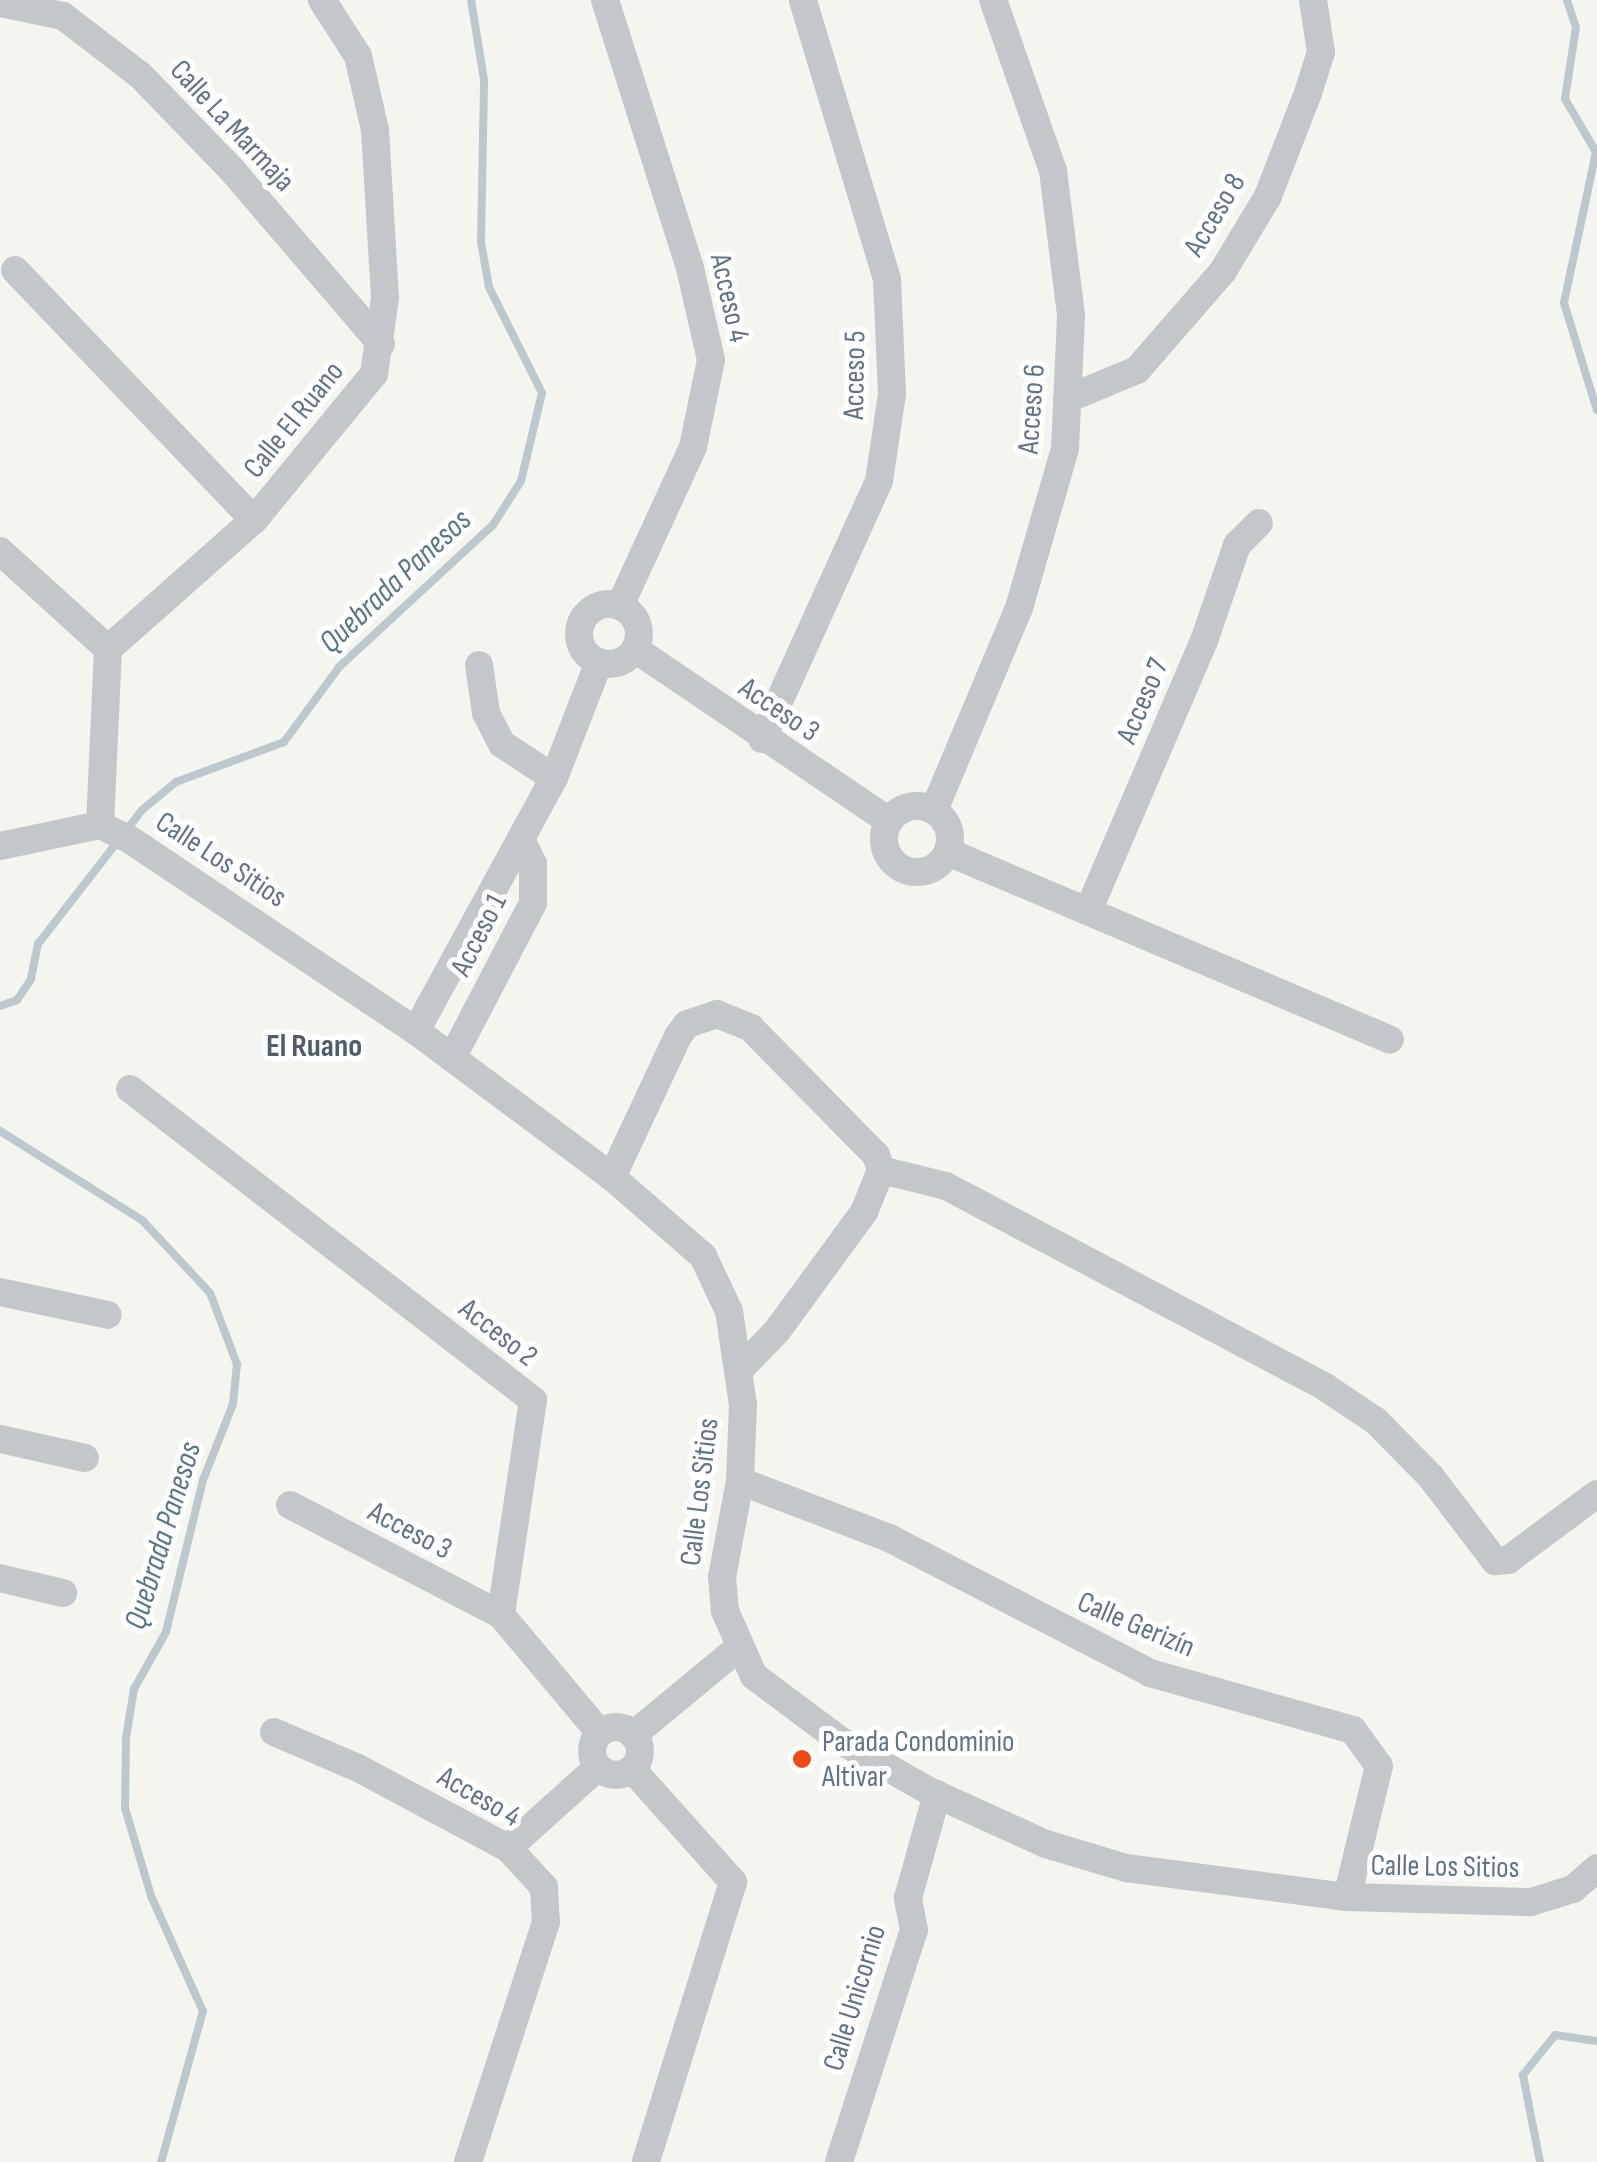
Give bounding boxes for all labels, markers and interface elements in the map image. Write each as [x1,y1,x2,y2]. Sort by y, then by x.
street label: Calle La Marmaja [162,53,302,199]
street label: Acceso 8 [1176,167,1254,263]
street label: Acceso 4 [701,250,757,346]
street label: Acceso 5 [836,330,874,420]
street label: Calle El Ruano [236,354,352,486]
street label: Acceso 6 [1011,363,1053,455]
water label: Quebrada Panesos [312,502,480,662]
street label: Acceso 7 [1109,653,1177,749]
street label: Acceso 3 [732,670,826,750]
street label: Calle Los Sitios [149,804,293,916]
street label: Acceso 1 [443,888,515,982]
district label: El Ruano [266,1028,362,1066]
street label: Acceso 2 [452,1291,544,1375]
street label: Calle Los Sitios [673,1416,727,1568]
water label: Quebrada Panesos [117,1438,211,1634]
street label: Acceso 3 [362,1494,458,1568]
street label: Calle Gerizín [1072,1584,1200,1666]
place label: Parada Condominio Altivar [822,1724,1015,1794]
marker: Parada Condominio Altivar [791,1748,813,1770]
street label: Acceso 4 [431,1759,527,1835]
street label: Calle Los Sitios [1370,1848,1520,1886]
street label: Calle Unicornio [816,1921,894,2075]

